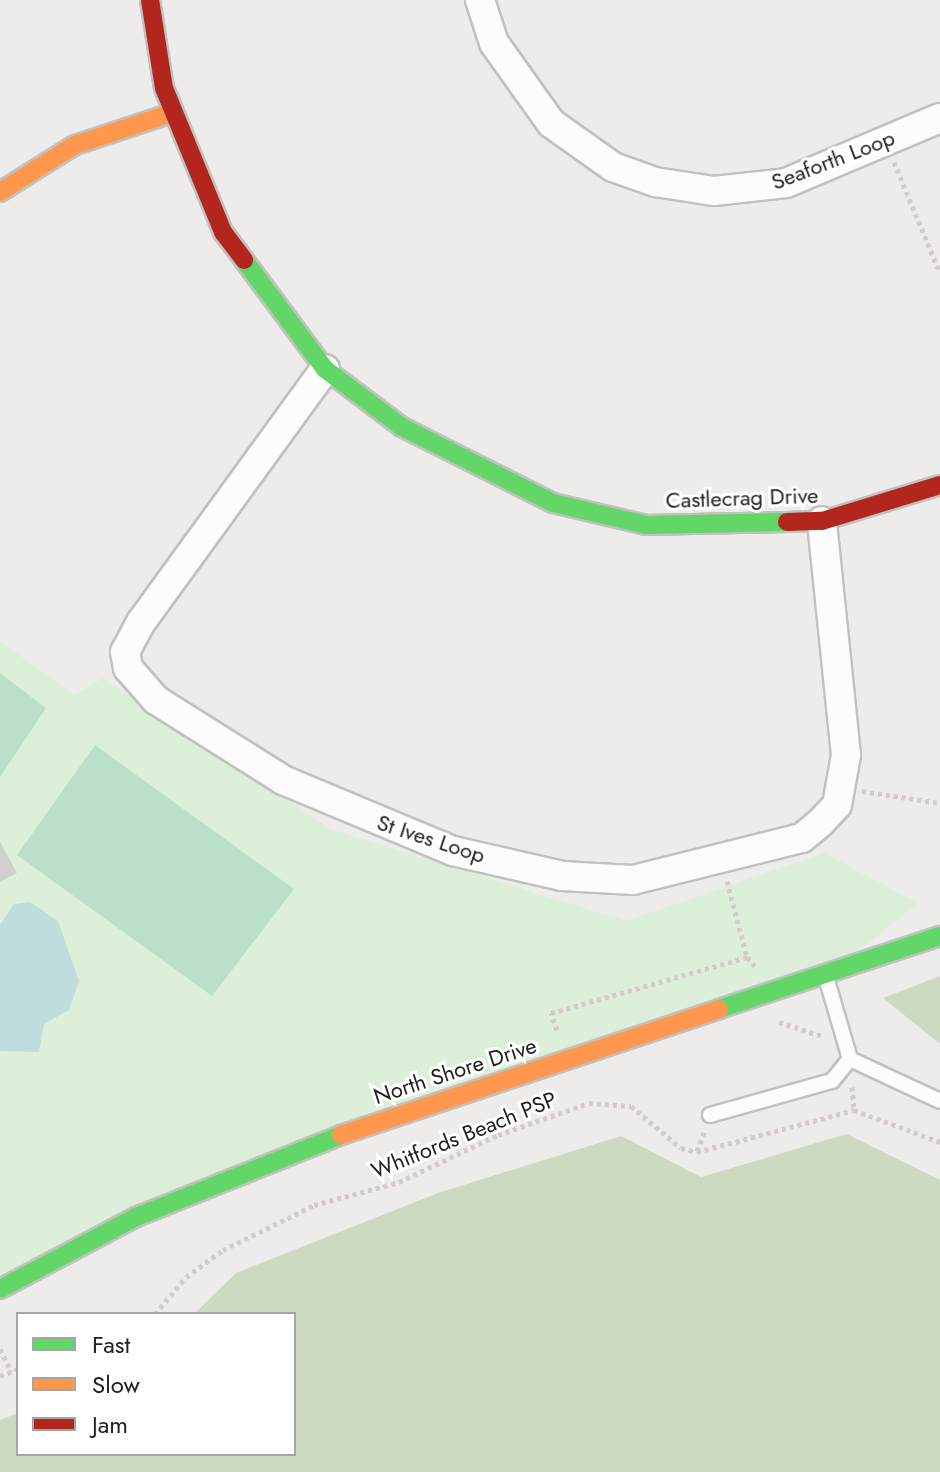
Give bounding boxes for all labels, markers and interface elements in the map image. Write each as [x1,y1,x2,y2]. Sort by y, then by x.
street label: Seaforth Loop [768,124,898,196]
street label: Castlecrag Drive [665,482,819,514]
street label: St Ives Loop [374,809,488,869]
street label: North Shore Drive [370,1032,540,1110]
street label: Whitfords Beach PSP [368,1086,560,1184]
legend [16,1312,296,1456]
text: Fast [92,1327,130,1362]
text: Slow [92,1367,140,1402]
text: Jam [92,1407,128,1442]

